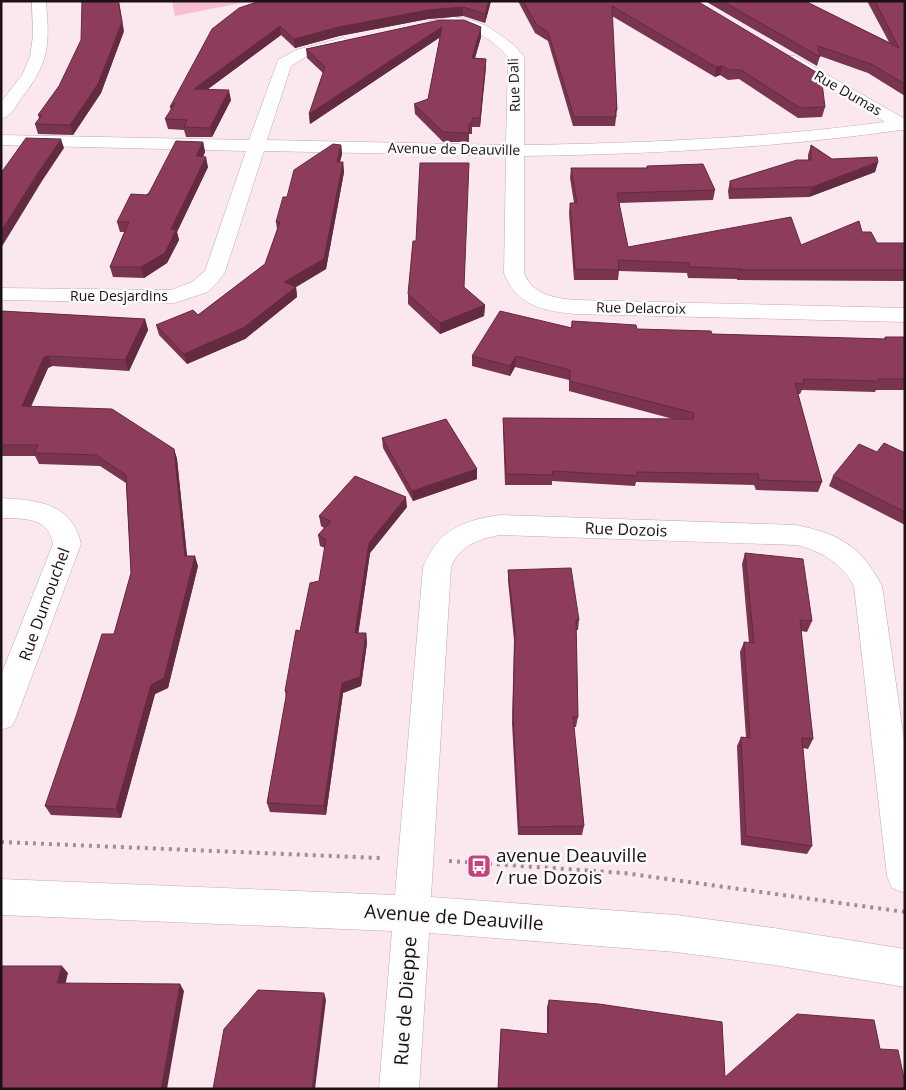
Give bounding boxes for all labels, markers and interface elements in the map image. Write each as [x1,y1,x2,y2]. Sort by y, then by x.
street label: Rue Dali [503,58,524,112]
street label: Rue Dumas [811,66,886,120]
street label: Avenue de Deauville [388,138,520,159]
street label: Rue Desjardins [70,286,168,305]
street label: Rue Delacroix [596,297,687,318]
street label: Rue Dozois [584,517,668,541]
street label: Rue Dumouchel [13,544,75,664]
place label: avenue Deauville / rue Dozois [496,842,647,890]
bus stop icon: avenue Deauville / rue Dozois [466,853,492,879]
street label: Avenue de Deauville [364,898,544,936]
street label: Rue de Dieppe [388,936,422,1066]

